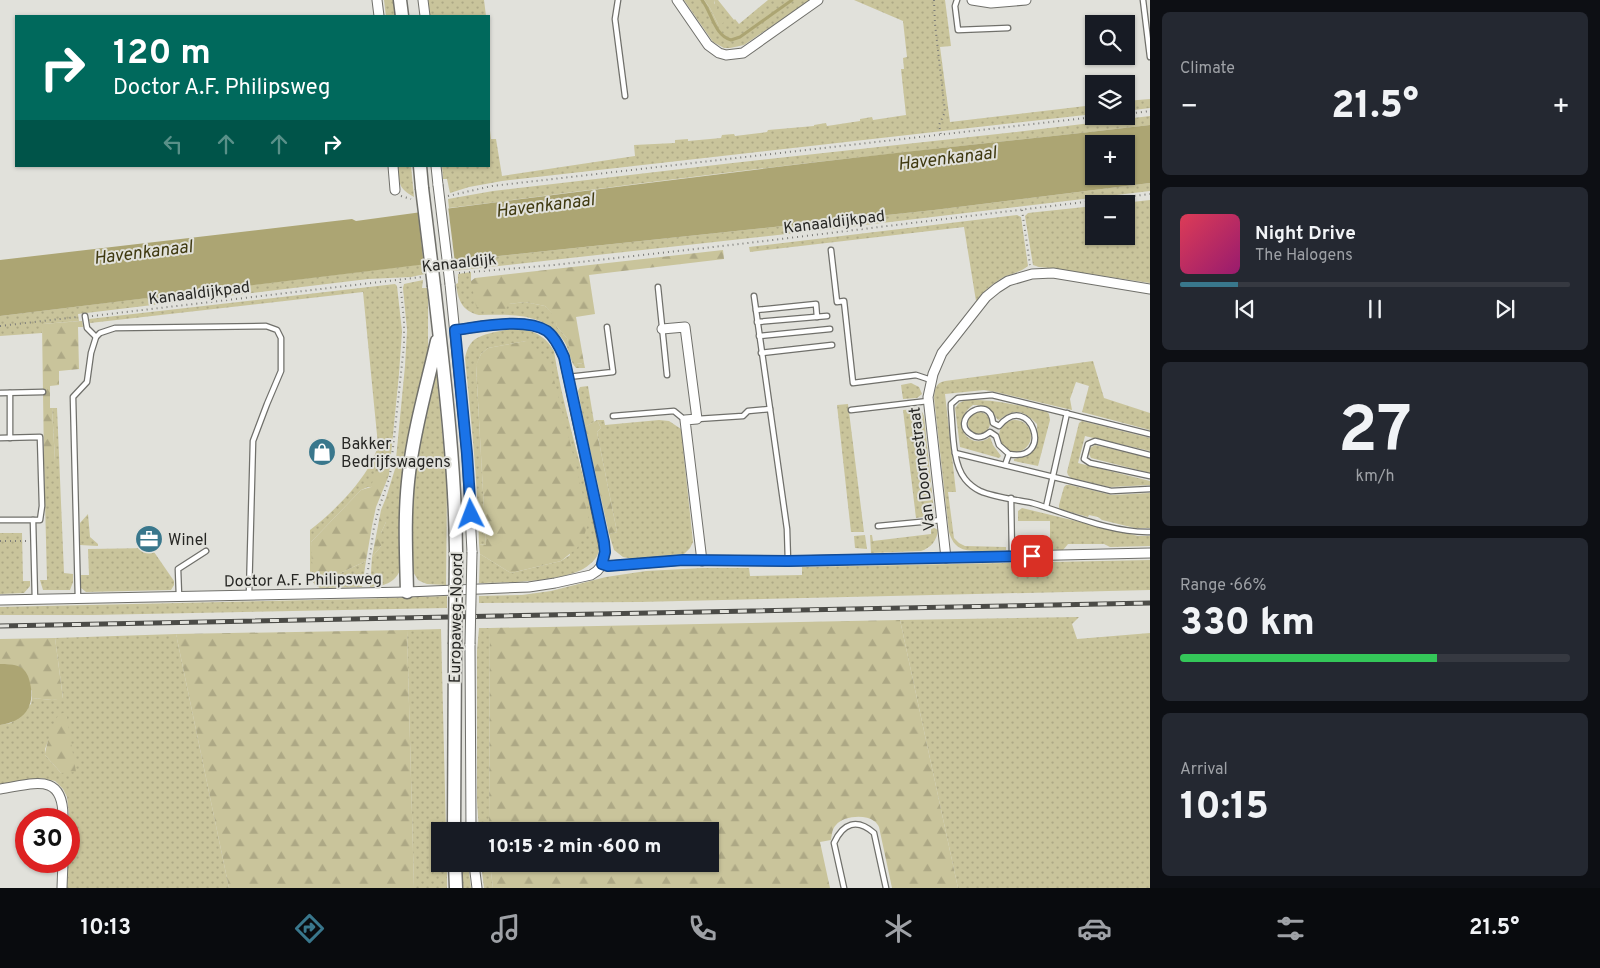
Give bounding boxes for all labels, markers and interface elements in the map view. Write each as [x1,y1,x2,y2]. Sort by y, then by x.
map controls [1085,15,1135,245]
button: search [1085,15,1135,65]
text: 120 m [113,32,211,76]
icon: right [30,35,95,100]
text: Climate [1180,59,1235,79]
text: Doctor A.F. Philipsweg [113,75,330,102]
button: layers [1085,75,1135,125]
text: 21.5° [1331,83,1419,132]
text: − [1180,90,1198,126]
text: + [1552,90,1570,126]
icon: left [159,130,187,158]
icon: ahead [212,130,240,158]
icon: ahead [265,130,293,158]
icon: right [318,130,346,158]
button: + [1085,135,1135,185]
water label: Havenkanaal [896,142,999,177]
water label: Havenkanaal [494,189,597,224]
button: − [1085,195,1135,245]
street label: Kanaaldijkpad [782,207,886,239]
text: Night Drive [1255,222,1356,246]
water label: Havenkanaal [92,236,195,271]
text: The Halogens [1255,246,1353,266]
street label: Kanaaldijk [421,250,498,278]
street label: Kanaaldijkpad [147,278,251,310]
icon: previous [1231,295,1259,323]
icon: pause [1361,295,1389,323]
icon: next [1491,295,1519,323]
text: 27 [1338,393,1412,475]
street label: Van Doornestraat [905,406,941,532]
place label: Bakker Bedrijfswagens [341,435,451,473]
shop icon: Bakker Bedrijfswagens [307,437,337,467]
text: km/h [1356,467,1394,487]
position arrow [444,487,496,539]
office icon: Winel [134,524,164,554]
place label: Winel [168,531,208,551]
pin [1011,535,1053,577]
icon: arrive [1018,542,1046,570]
street label: Europaweg-Noord [446,553,468,683]
street label: Doctor A.F. Philipsweg [224,570,382,592]
text: Range · 66% [1180,576,1266,596]
text: 330 km [1180,600,1315,649]
text: Arrival [1180,760,1228,780]
text: 10:15 [1180,784,1269,833]
speed limit sign: 30 [15,808,80,873]
text: 10:15 · 2 min · 600 m [489,835,661,859]
icon: directions [292,911,327,946]
icon: music [488,911,523,946]
icon: phone [685,911,720,946]
icon: climate [881,911,916,946]
icon: car [1077,911,1112,946]
icon: filters [1273,911,1308,946]
text: 10:13 [81,915,131,942]
text: 21.5° [1469,915,1519,942]

